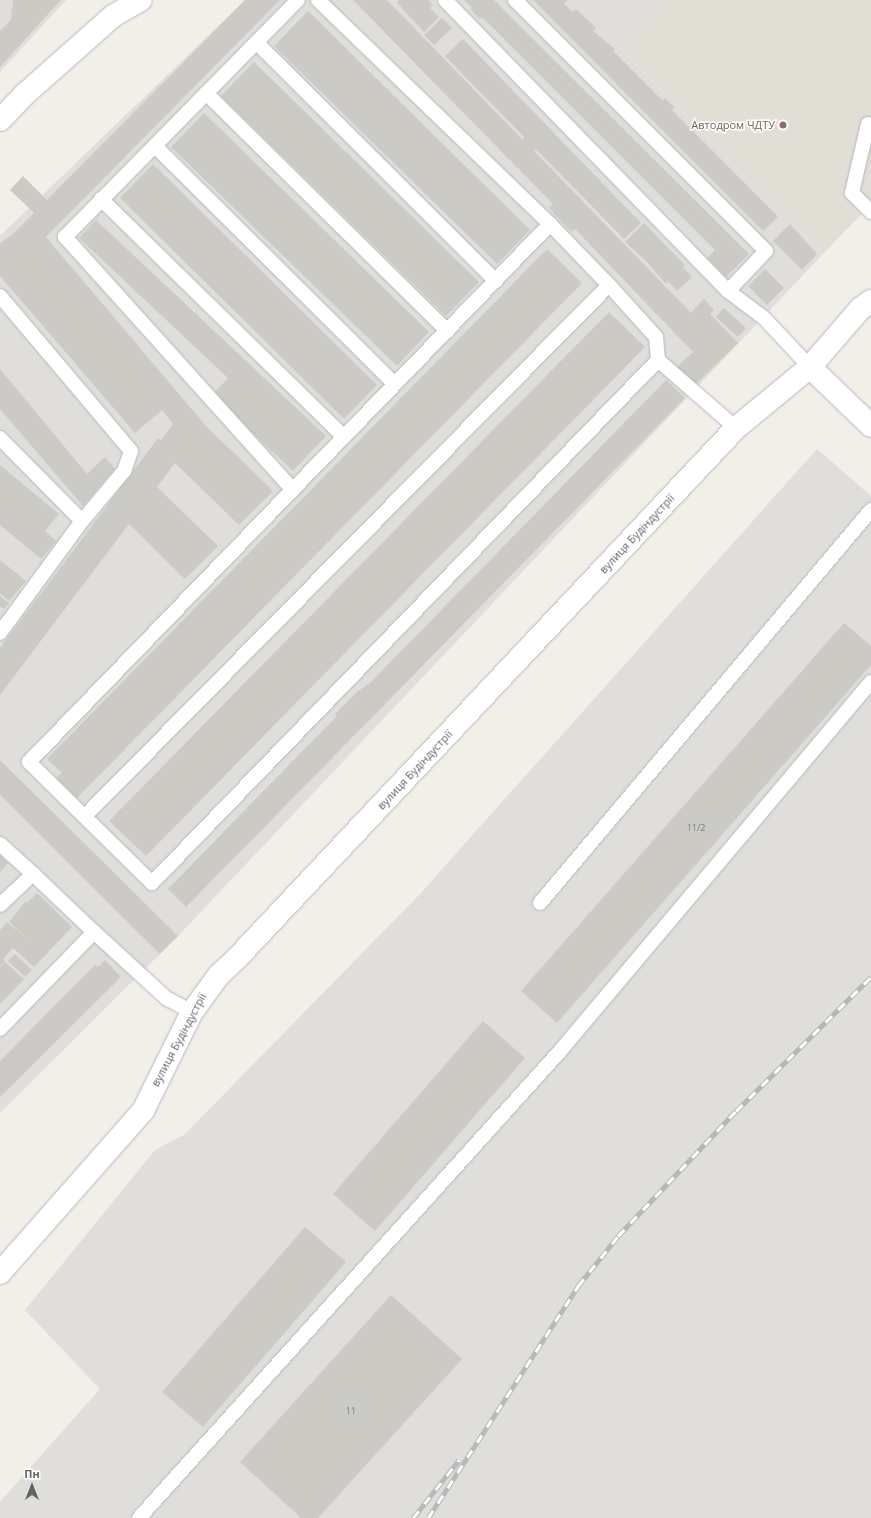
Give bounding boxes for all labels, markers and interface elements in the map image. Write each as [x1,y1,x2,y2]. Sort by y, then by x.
place label: Автодром ЧДТУ [691,118,775,132]
marker: Автодром ЧДТУ [778,120,788,130]
street label: вулиця Будіндустрії [597,492,677,576]
street label: вулиця Будіндустрії [375,728,455,812]
house number: 11/2 [687,823,705,833]
street label: вулиця Будіндустрії [149,991,209,1089]
house number: 11 [346,1406,356,1416]
north arrow [12,1466,52,1506]
text: Пн [24,1466,40,1481]

